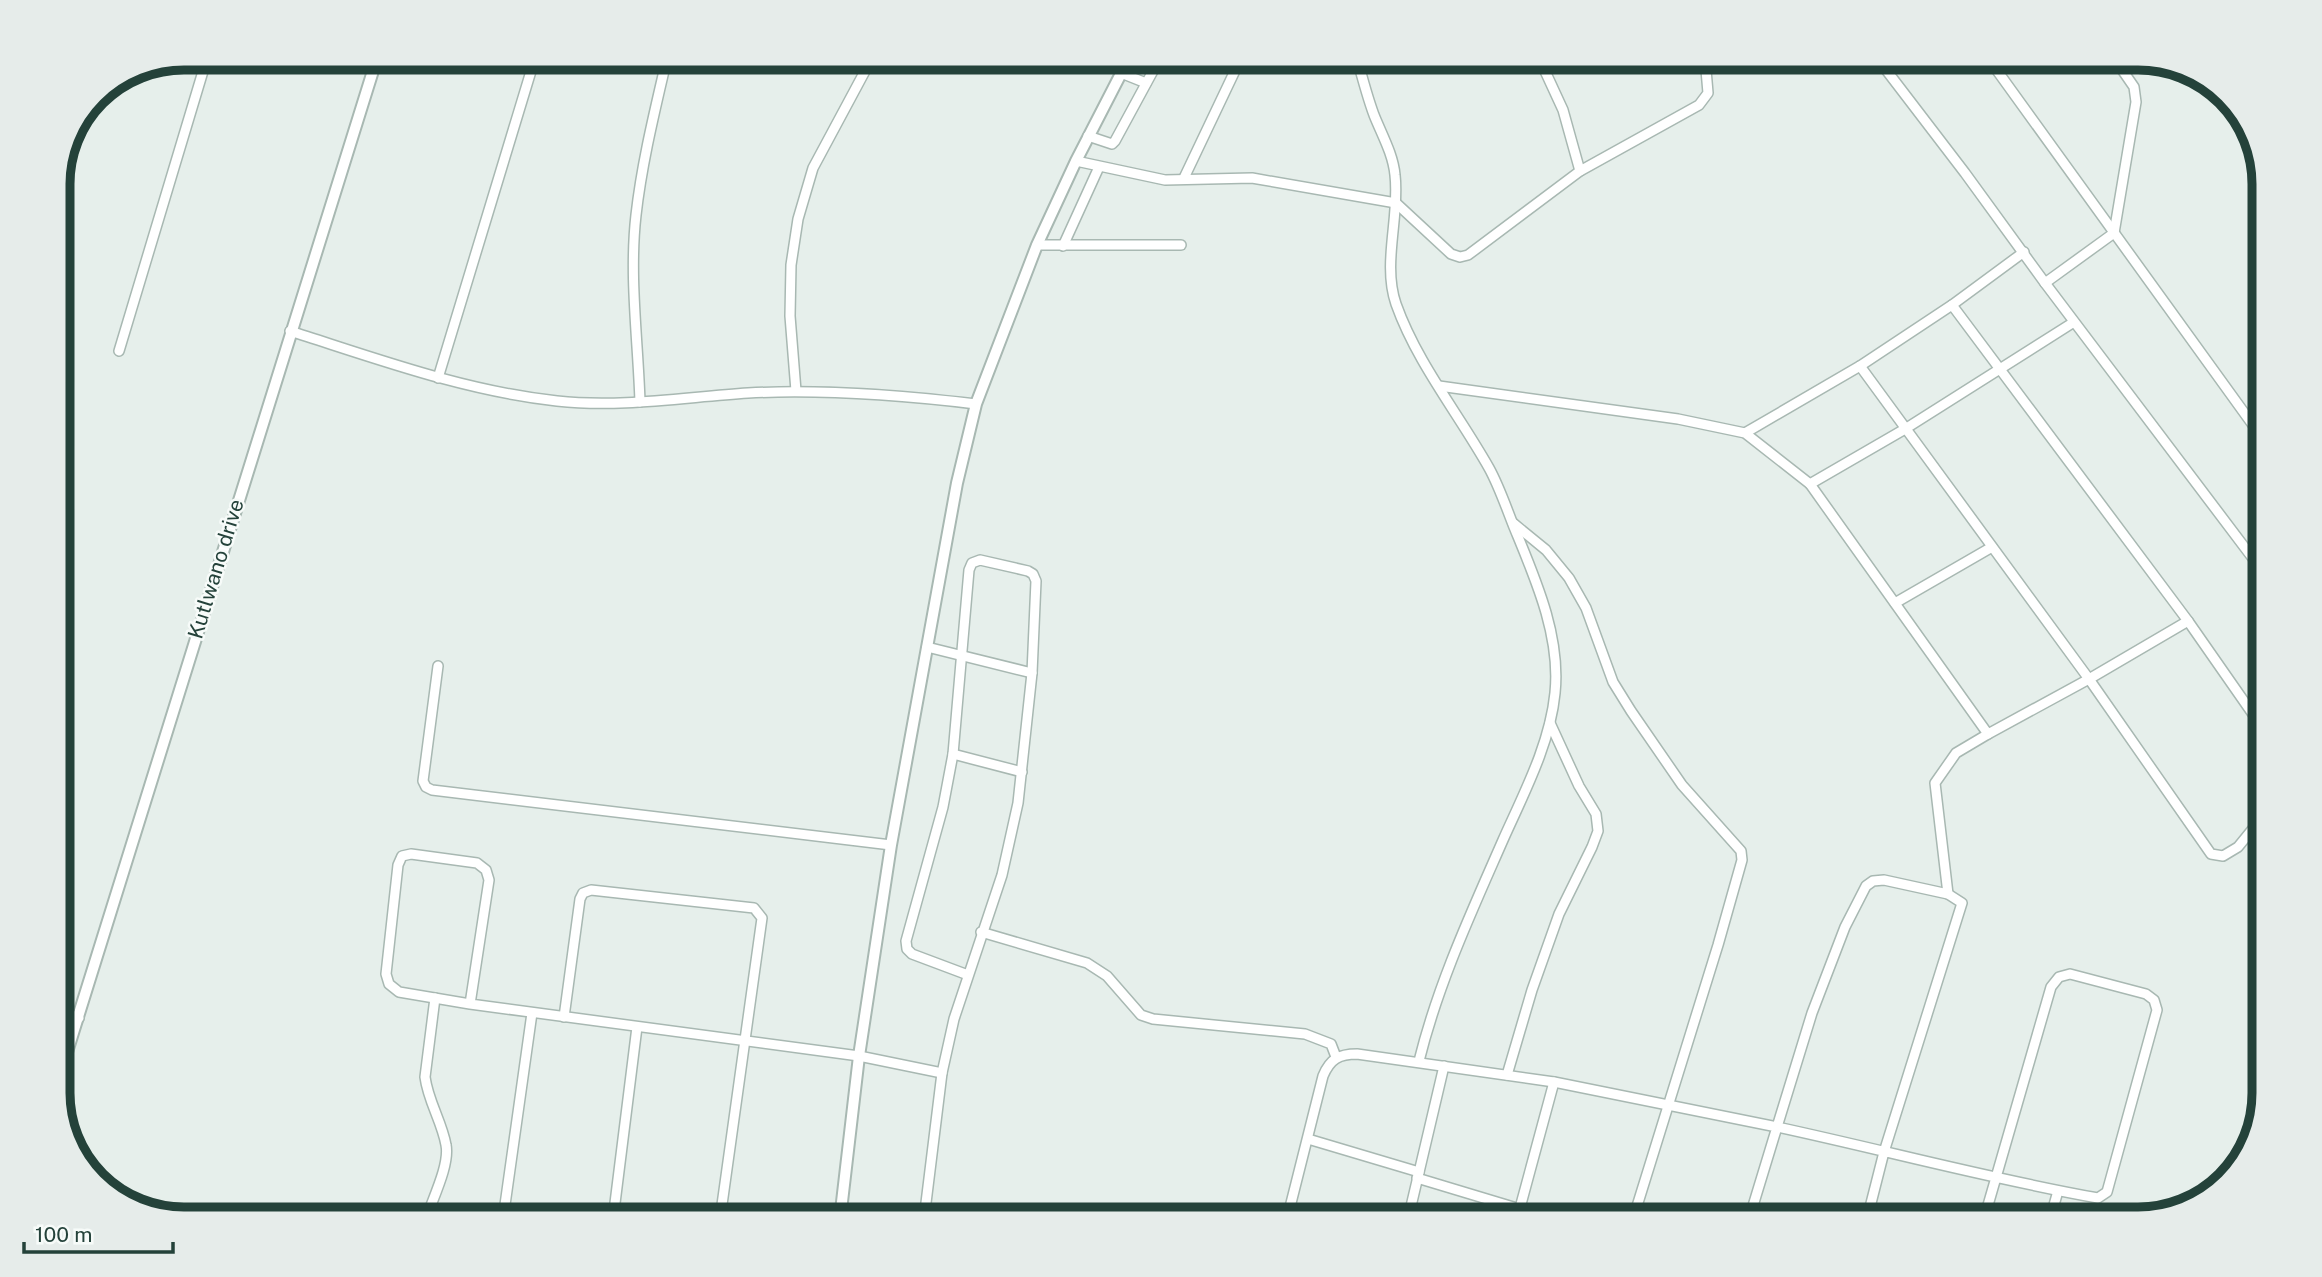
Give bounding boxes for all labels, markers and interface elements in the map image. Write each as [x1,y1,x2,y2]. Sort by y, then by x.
street label: Kutlwano drive [182,496,249,642]
scale bar [24,1210,173,1254]
text: 100 m [35,1222,92,1247]

